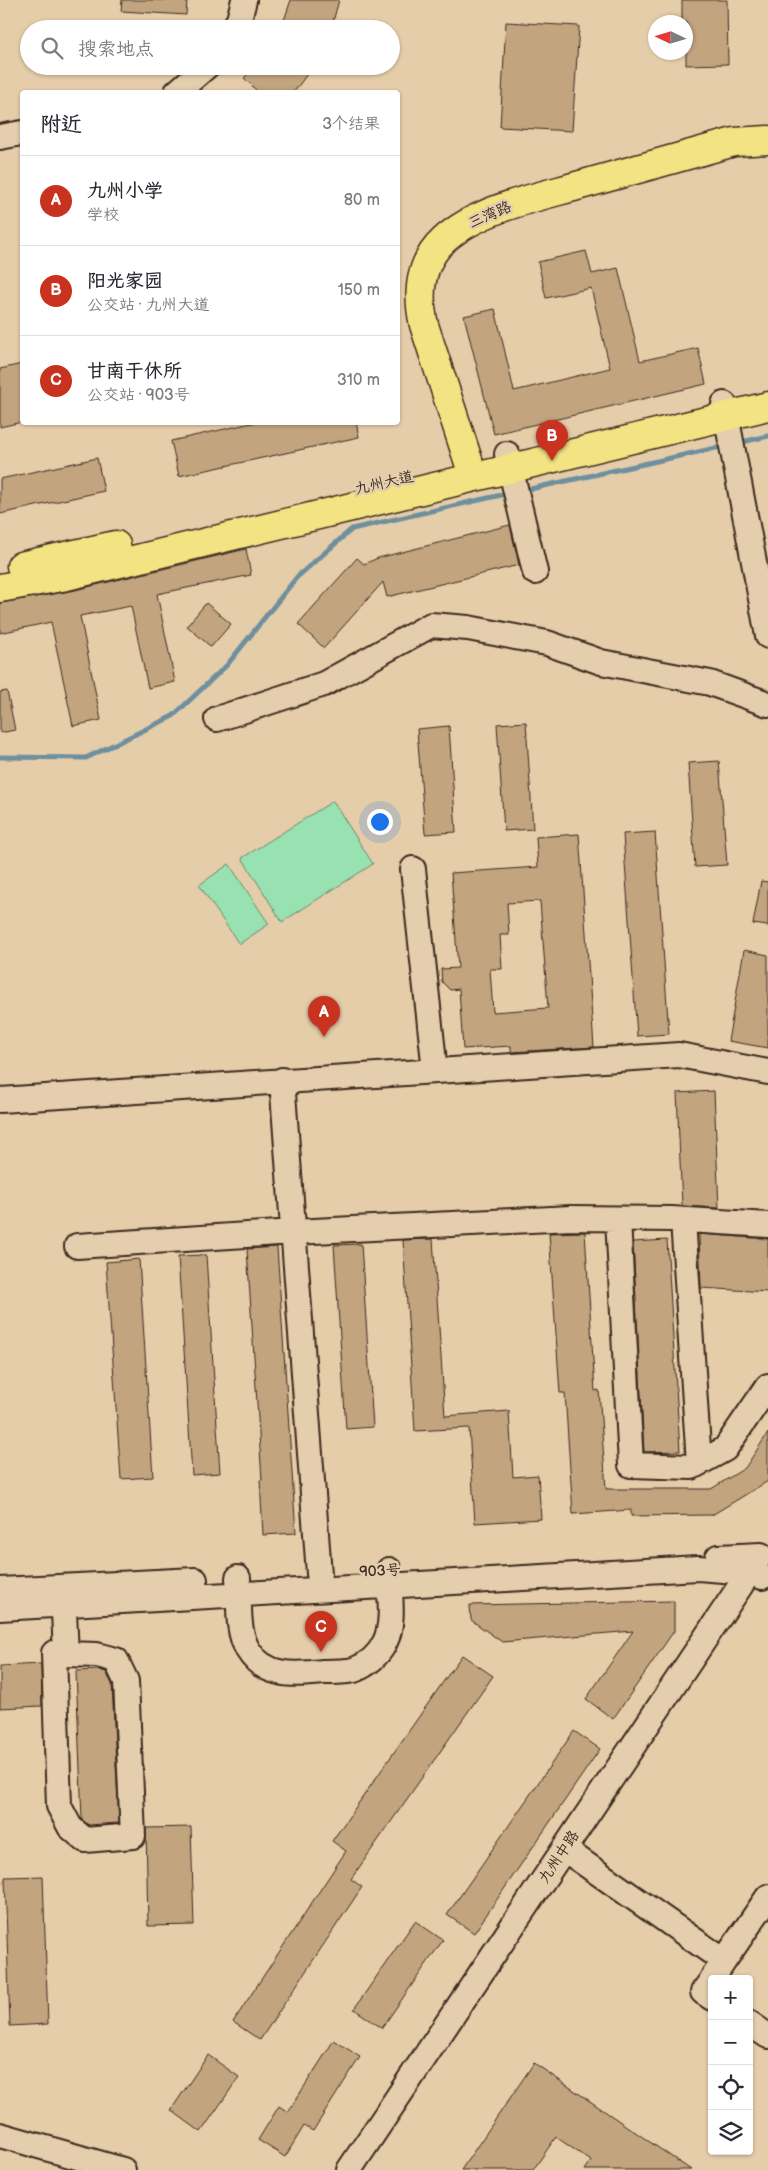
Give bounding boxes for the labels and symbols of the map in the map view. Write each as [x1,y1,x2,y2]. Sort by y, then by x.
north arrow [648,15,693,60]
street label: 三湾路 [466,197,514,233]
pin: B [536,420,568,461]
street label: 九州大道 [353,467,415,499]
your location [367,809,393,835]
pin: A [308,996,340,1037]
street label: 903号 [359,1560,401,1582]
pin: C [305,1611,337,1652]
street label: 九州中路 [534,1827,584,1887]

